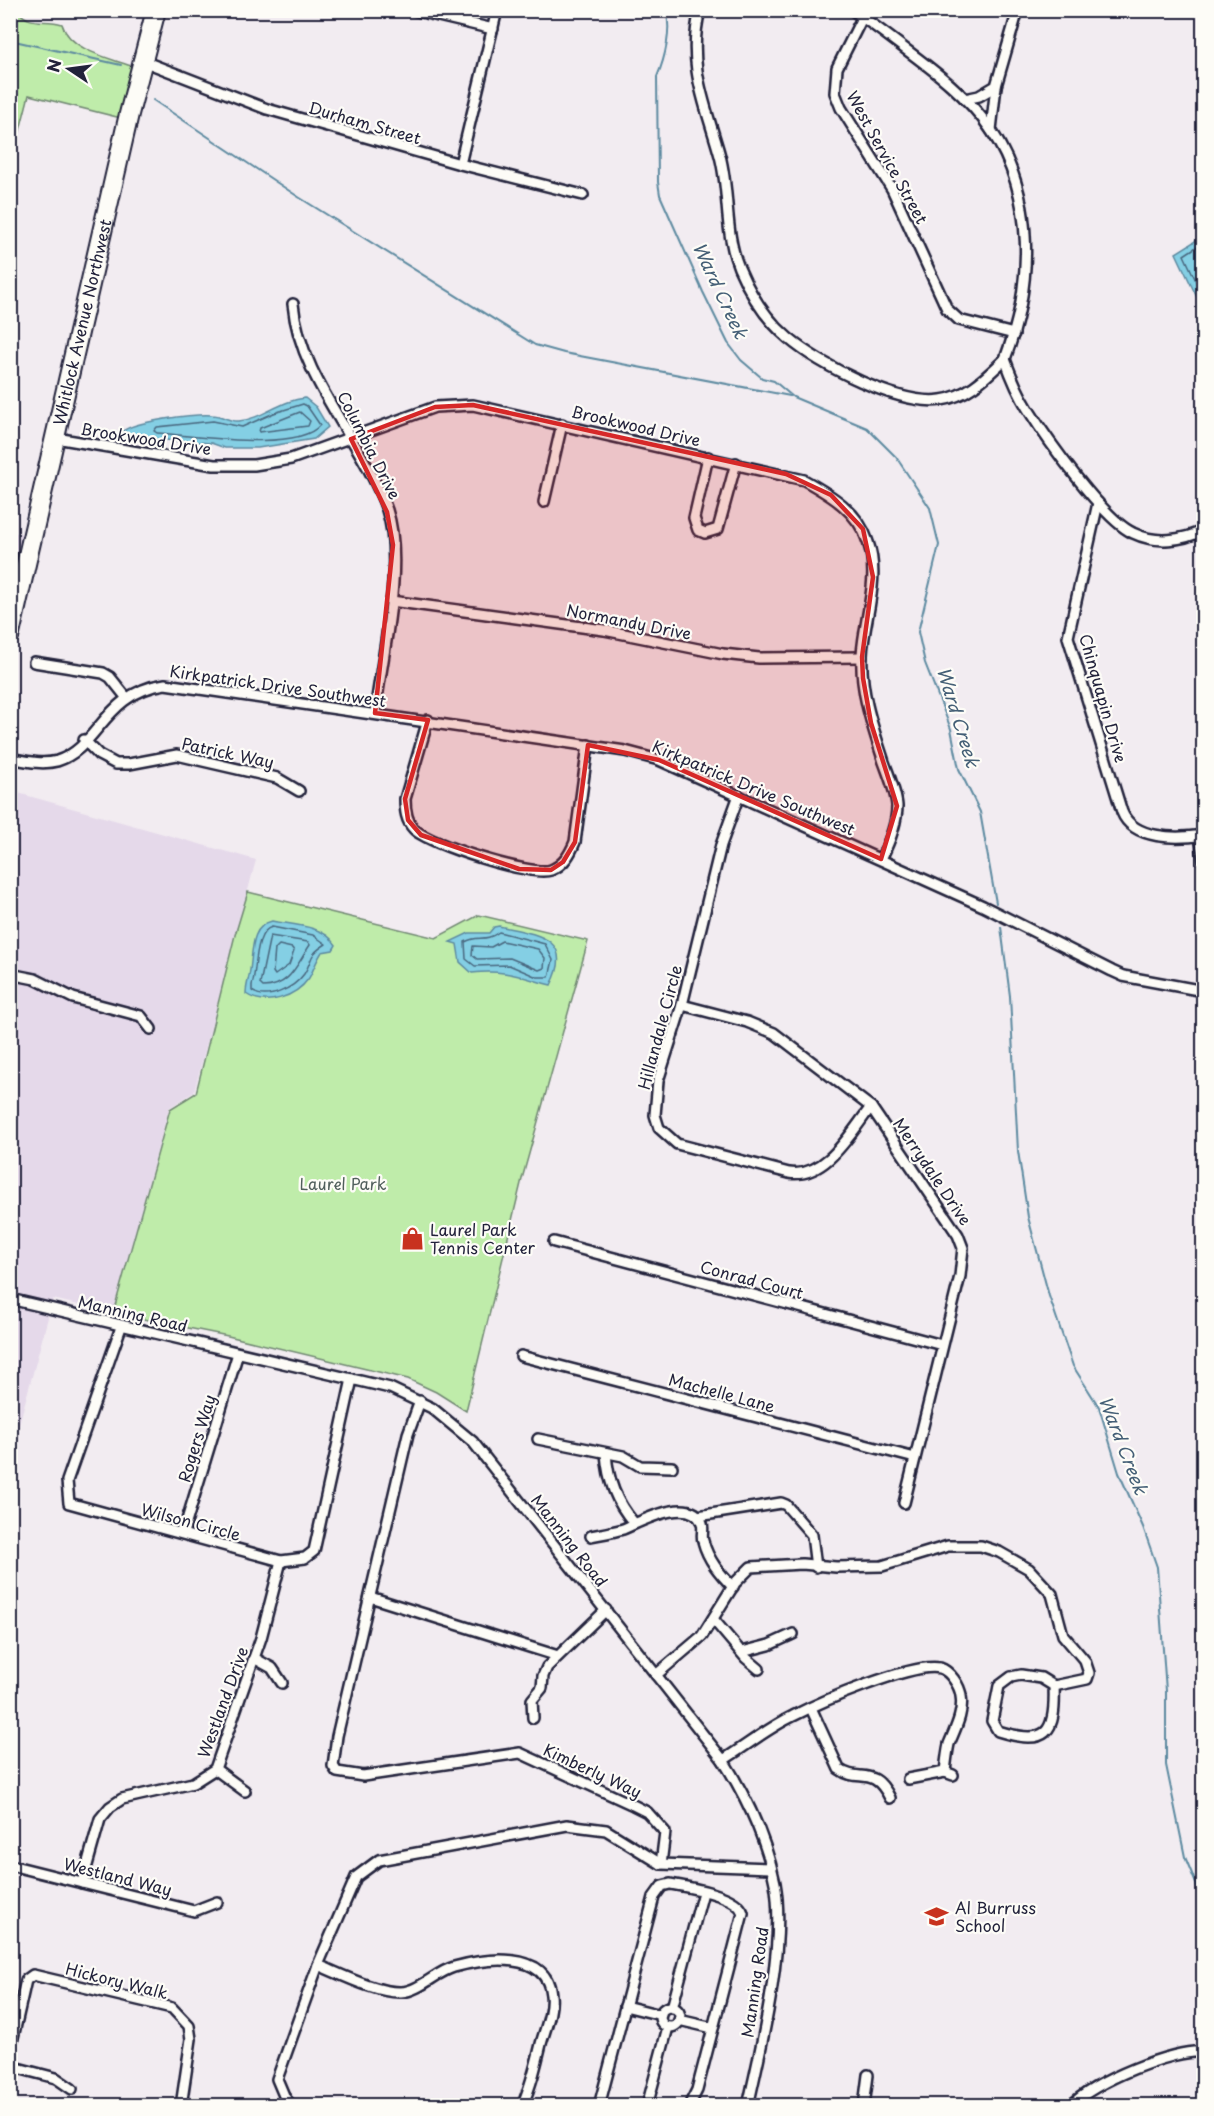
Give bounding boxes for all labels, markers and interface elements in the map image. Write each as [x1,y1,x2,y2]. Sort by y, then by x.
north arrow [39,39,99,99]
text: N [40,57,67,74]
street label: West Service Street [841,86,935,228]
street label: Durham Street [306,95,424,150]
street label: Whitlock Avenue Northwest [46,217,117,427]
water label: Ward Creek [687,237,756,344]
street label: Columbia Drive [332,387,408,504]
street label: Brookwood Drive [569,398,703,452]
street label: Brookwood Drive [79,416,213,460]
street label: Normandy Drive [565,597,693,645]
street label: Chinquapin Drive [1074,631,1134,765]
street label: Kirkpatrick Drive Southwest [168,658,388,712]
water label: Ward Creek [931,663,987,772]
street label: Patrick Way [180,731,276,773]
street label: Kirkpatrick Drive Southwest [649,733,859,841]
street label: Hillandale Circle [631,962,687,1092]
street label: Merrydale Drive [888,1112,978,1230]
park label: Laurel Park [300,1171,387,1195]
place label: Laurel Park Tennis Center [430,1217,536,1259]
shop icon: Laurel Park Tennis Center [399,1225,425,1251]
street label: Conrad Court [698,1254,807,1304]
street label: Manning Road [76,1289,190,1337]
street label: Machelle Lane [666,1366,778,1418]
street label: Rogers Way [171,1391,221,1485]
water label: Ward Creek [1093,1392,1156,1499]
street label: Manning Road [526,1489,614,1591]
street label: Wilson Circle [138,1496,244,1546]
street label: Westland Drive [191,1643,253,1761]
street label: Kimberly Way [540,1737,646,1803]
street label: Westland Way [61,1851,175,1901]
place label: Al Burruss School [955,1895,1036,1937]
school or university icon: Al Burruss School [924,1903,950,1929]
street label: Manning Road [734,1925,774,2039]
street label: Hickory Walk [63,1956,171,2004]

